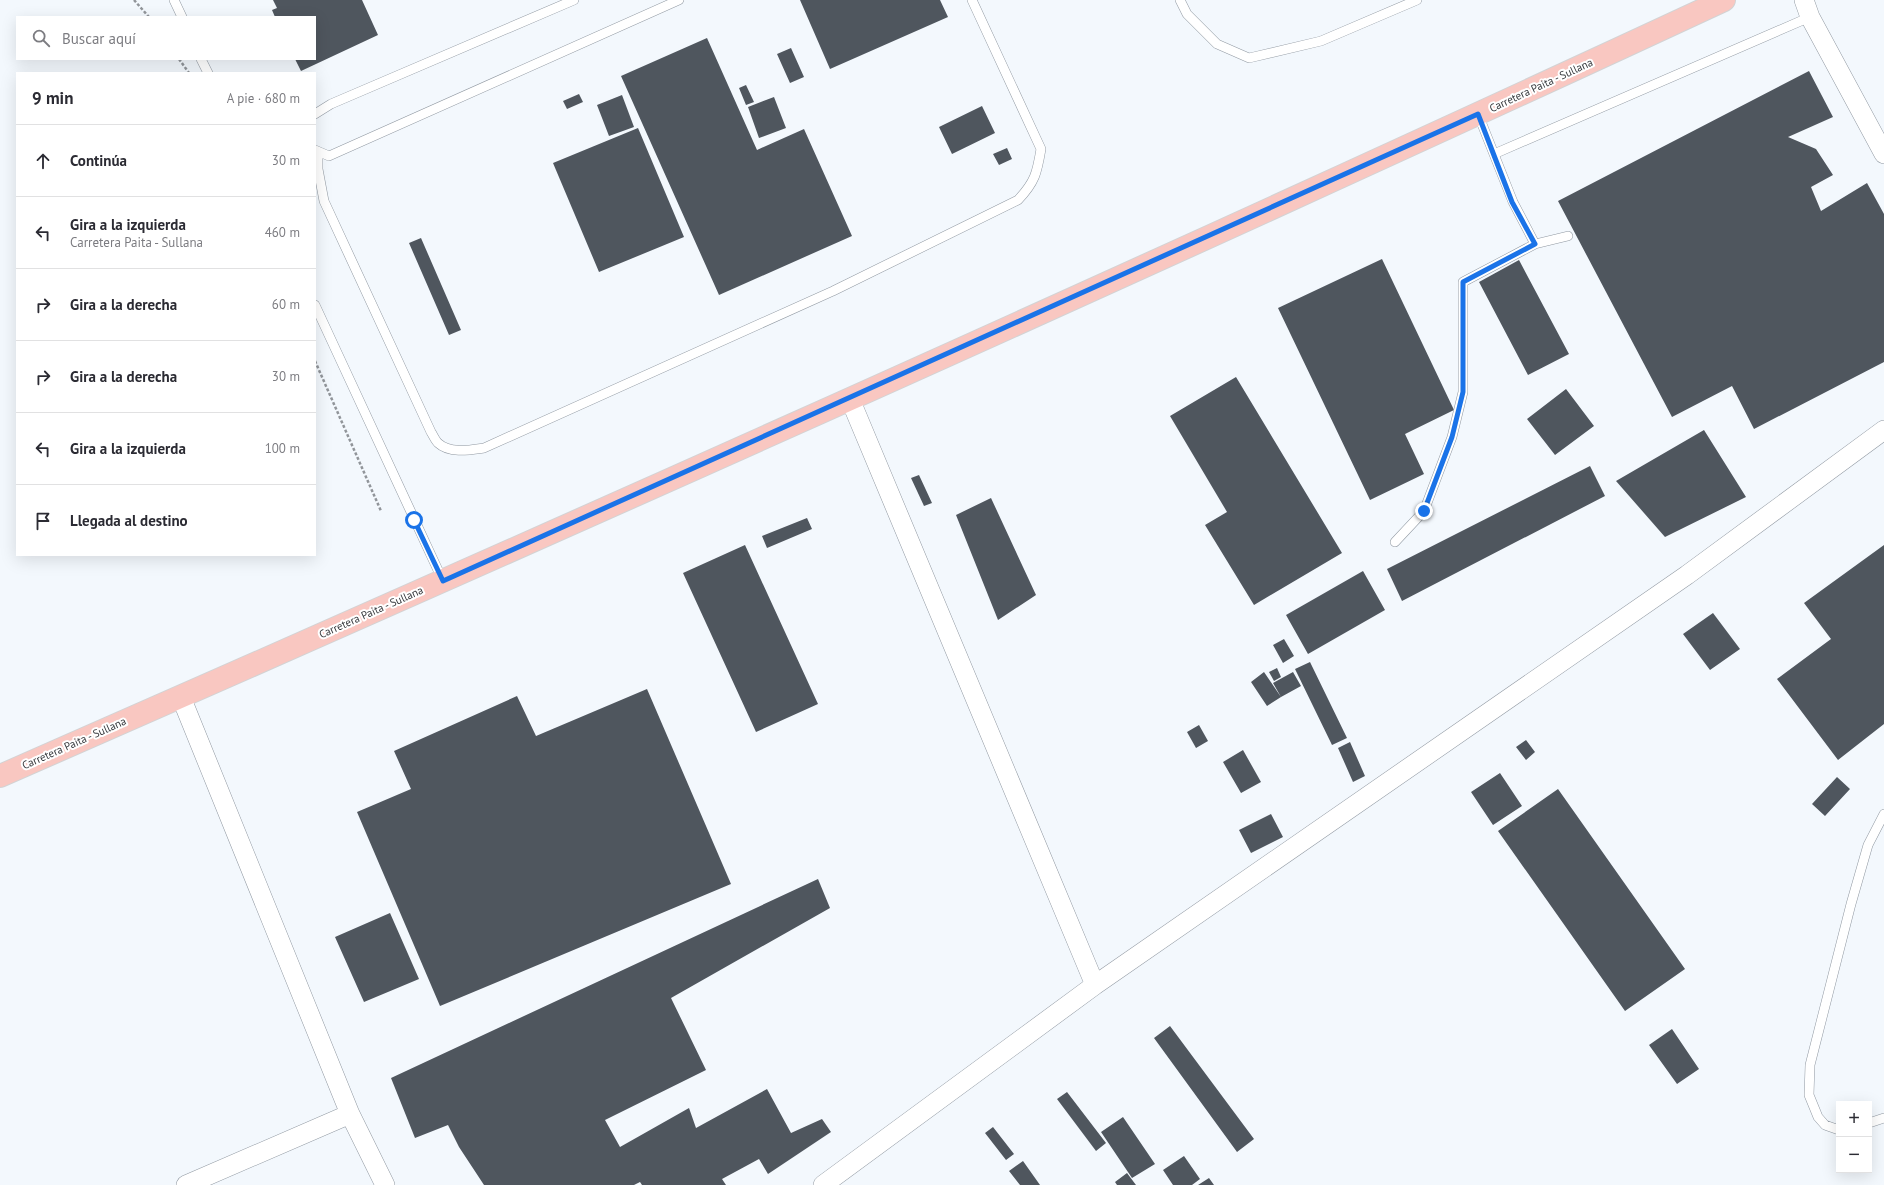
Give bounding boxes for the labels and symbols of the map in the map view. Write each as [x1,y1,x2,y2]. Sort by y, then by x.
street label: Carretera Paita - Sullana [1487,55,1595,115]
route end [1415,502,1433,520]
route start [405,511,423,529]
street label: Carretera Paita - Sullana [317,583,425,641]
street label: Carretera Paita - Sullana [20,714,128,772]

